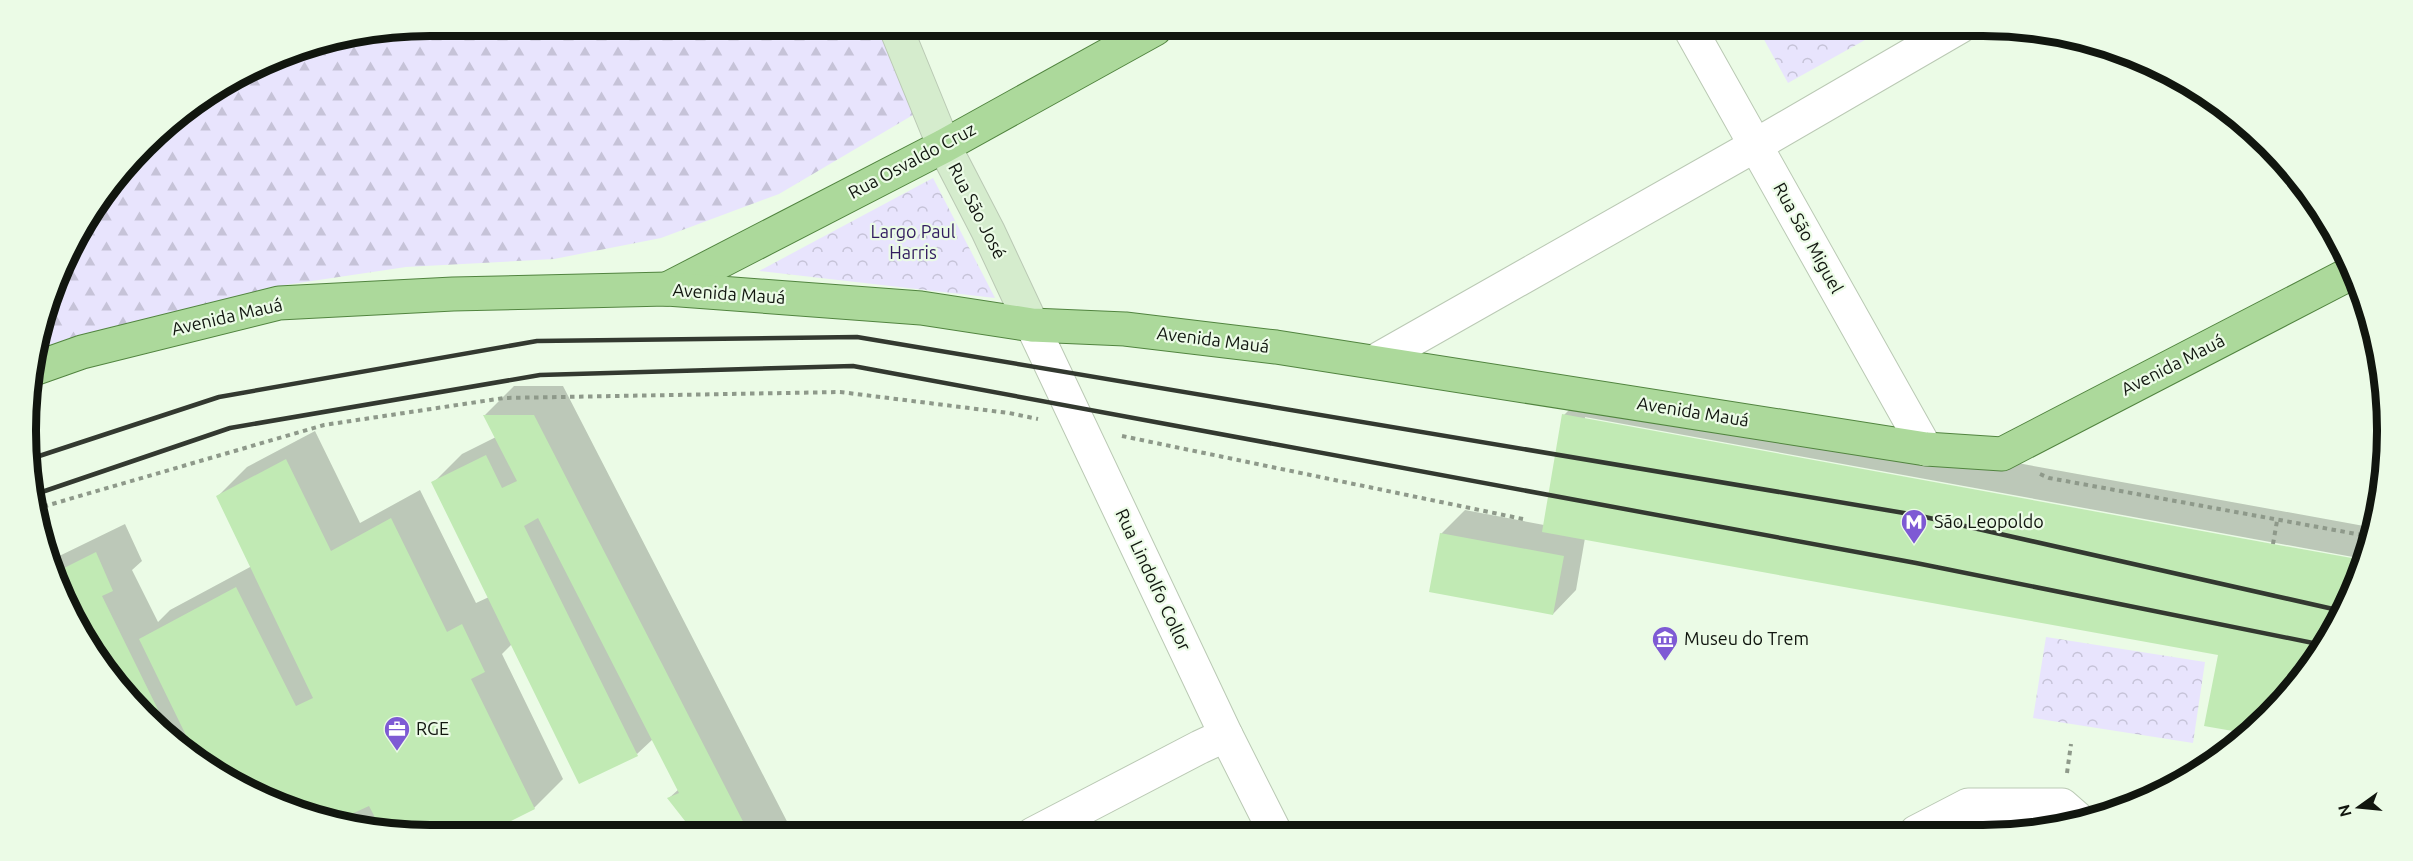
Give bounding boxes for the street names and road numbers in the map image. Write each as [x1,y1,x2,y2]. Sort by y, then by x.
street label: Rua Osvaldo Cruz [845,118,978,202]
street label: Rua São José [945,159,1011,262]
street label: Rua São Miguel [1770,179,1848,297]
street label: Avenida Mauá [672,279,786,307]
street label: Avenida Mauá [169,294,284,338]
street label: Avenida Mauá [1156,322,1270,356]
street label: Avenida Mauá [2118,330,2227,399]
street label: Avenida Mauá [1636,392,1751,430]
street label: Rua Lindolfo Collor [1112,505,1196,654]

